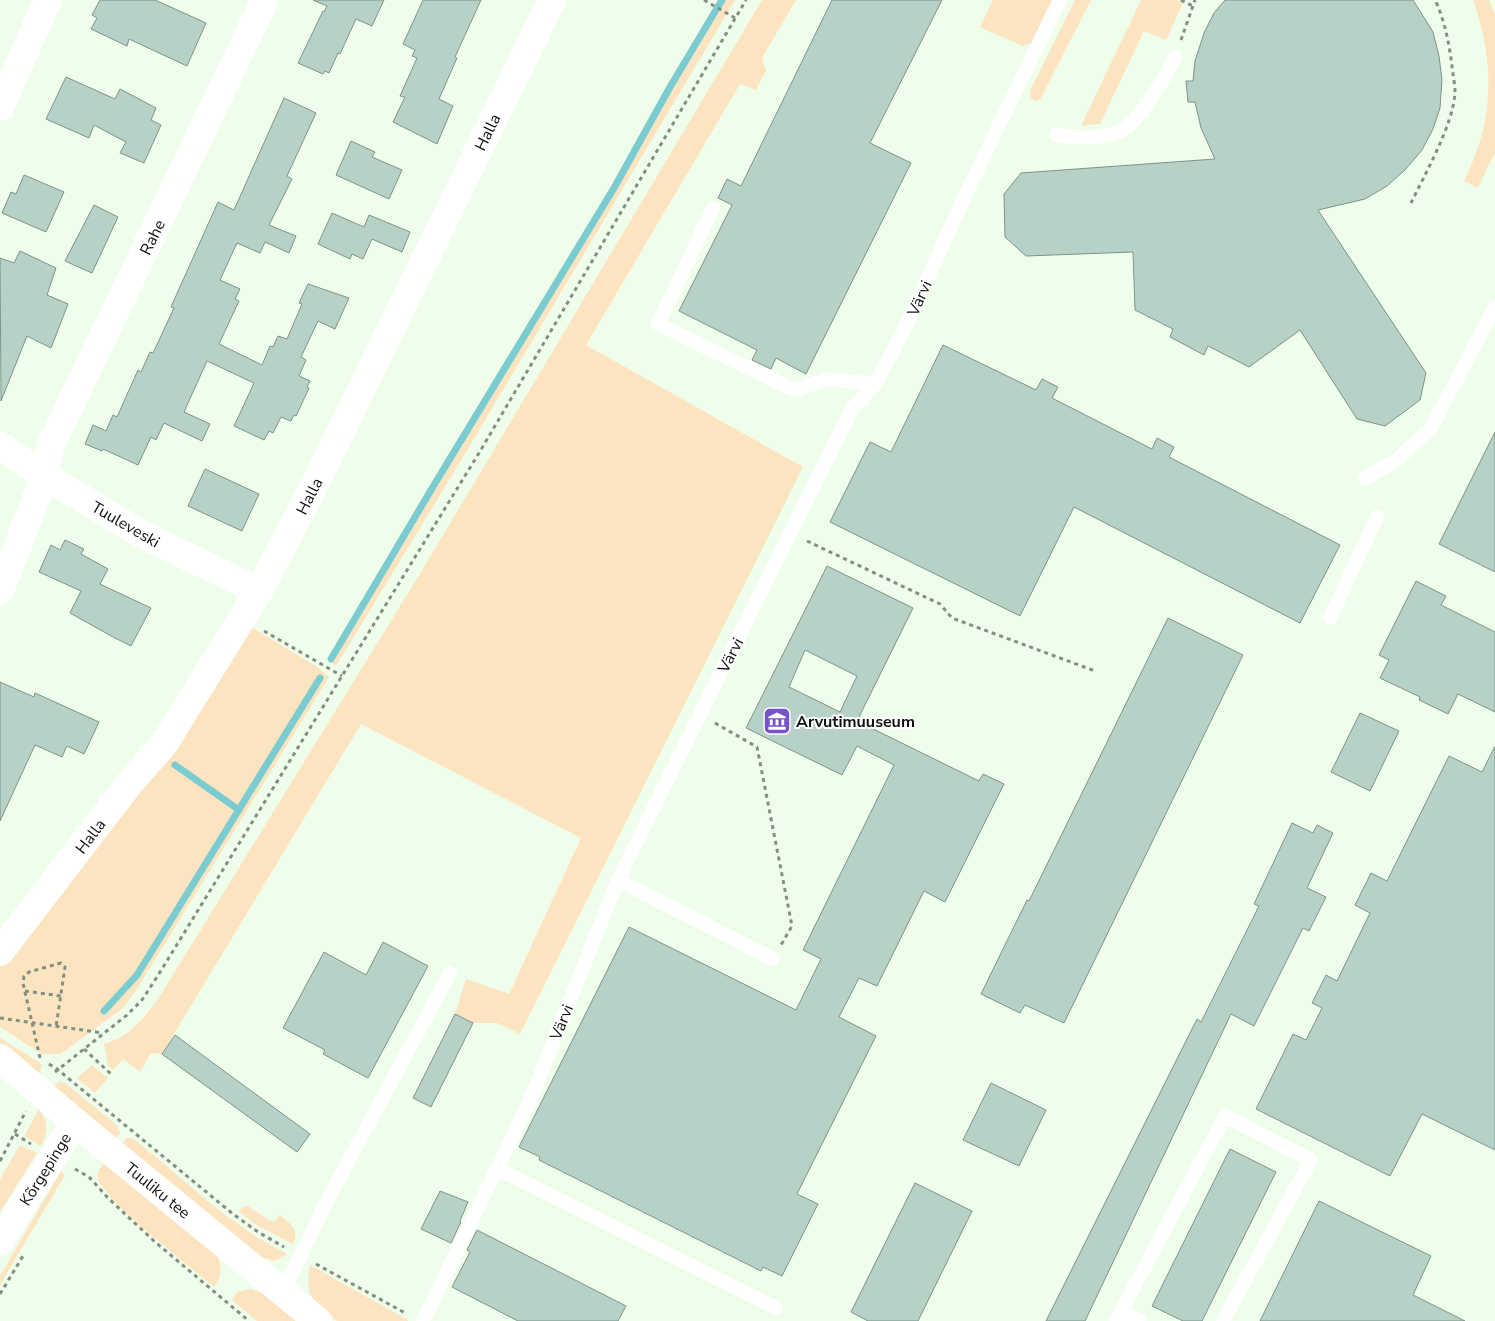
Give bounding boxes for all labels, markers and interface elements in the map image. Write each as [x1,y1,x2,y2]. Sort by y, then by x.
street label: Halla [470,110,506,155]
street label: Rahe [135,216,171,259]
street label: Värvi [902,277,937,321]
street label: Halla [291,474,328,519]
street label: Tuuleveski [87,496,164,553]
street label: Värvi [712,634,749,678]
museum icon: Arvutimuuseum [762,706,792,736]
place label: Arvutimuuseum [796,711,915,733]
street label: Halla [70,815,111,859]
street label: Värvi [544,1001,579,1044]
street label: Kõrgepinge [15,1129,77,1210]
street label: Tuuliku tee [120,1158,195,1224]

